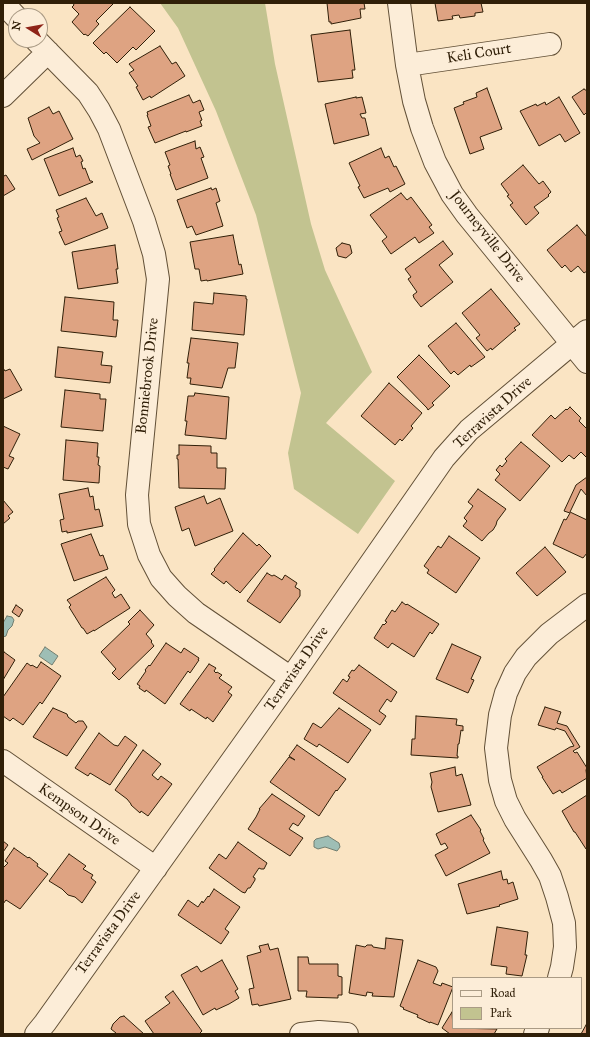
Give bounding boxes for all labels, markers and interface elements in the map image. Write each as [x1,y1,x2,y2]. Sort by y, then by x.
north arrow [8,8,48,48]
text: N [9,20,24,32]
street label: Keli Court [446,40,512,68]
street label: Journeyville Drive [445,187,529,287]
street label: Bonniebrook Drive [133,317,163,435]
street label: Terravista Drive [450,373,536,453]
street label: Terravista Drive [261,623,333,715]
street label: Kempson Drive [35,780,123,850]
street label: Terravista Drive [73,888,145,978]
legend [452,977,582,1029]
text: Road [490,986,516,1000]
text: Park [490,1006,512,1020]

